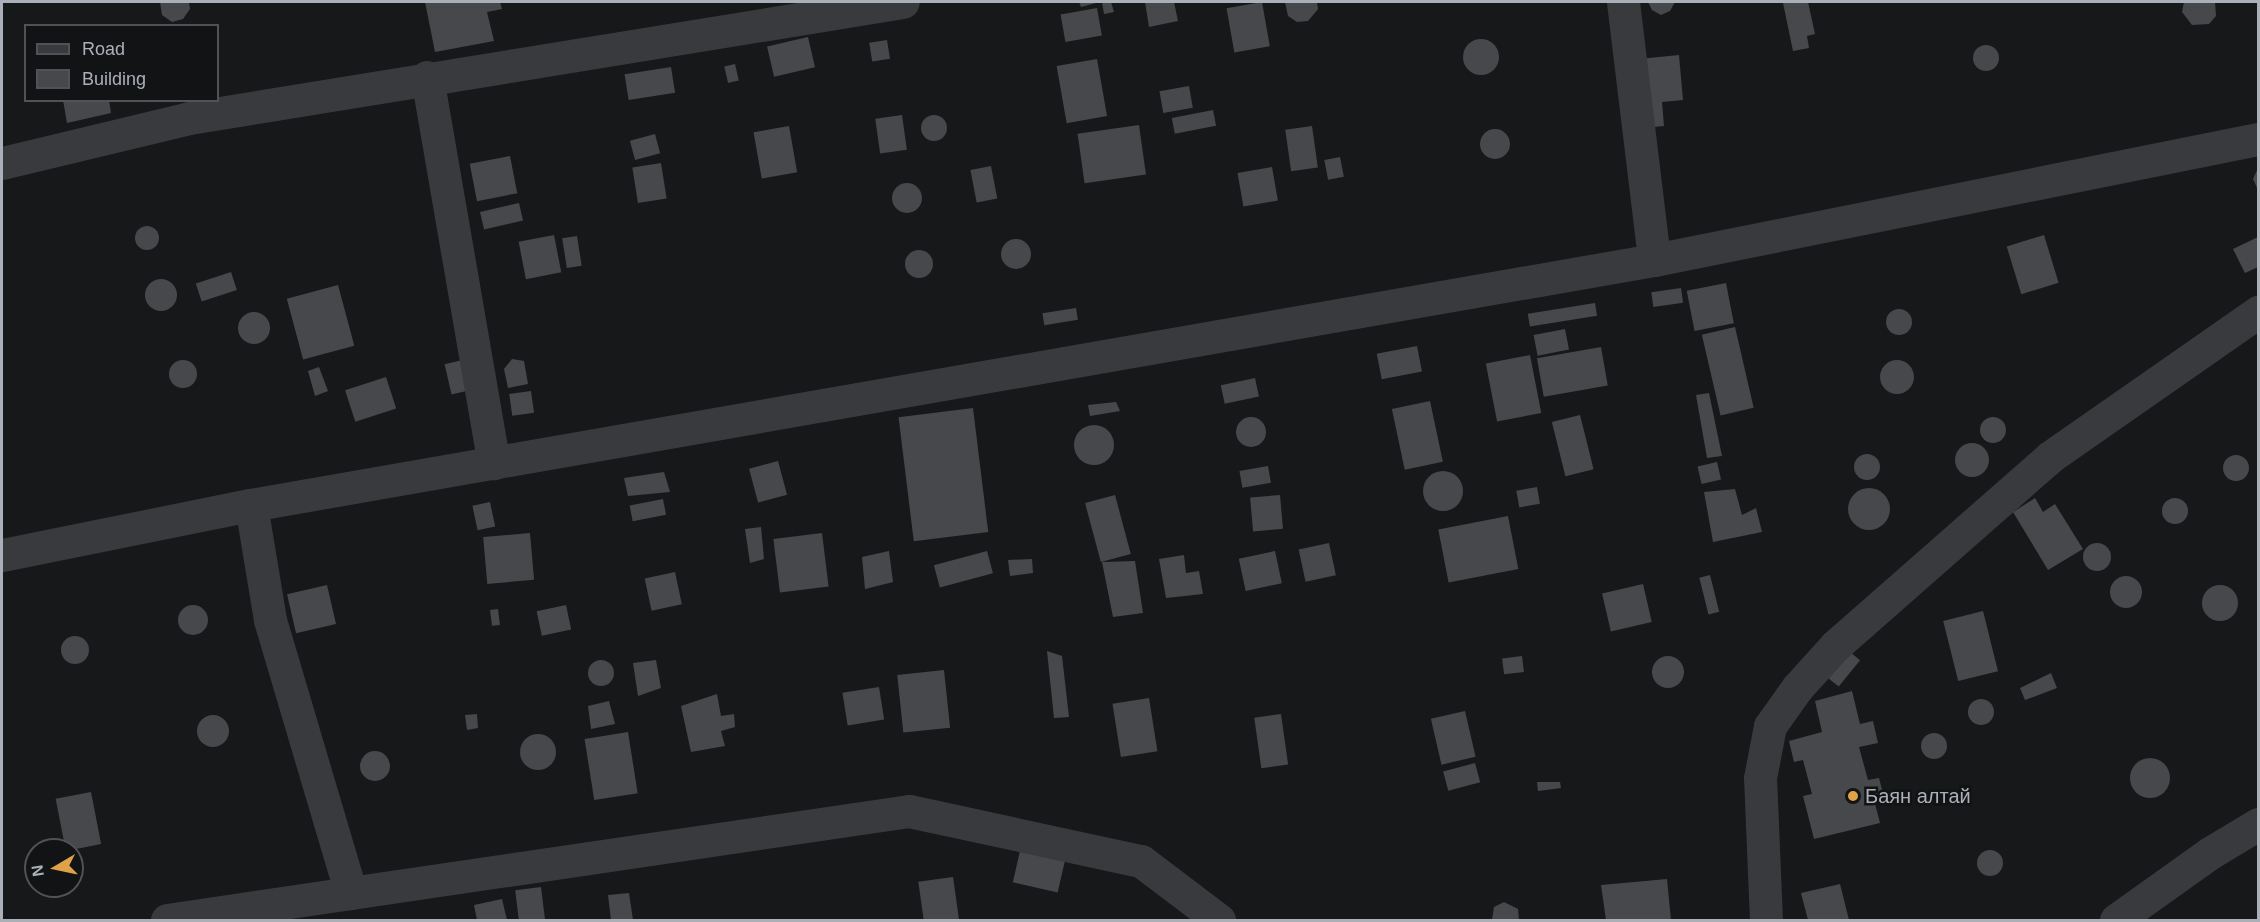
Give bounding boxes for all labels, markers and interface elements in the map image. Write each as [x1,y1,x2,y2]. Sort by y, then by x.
legend [24,24,219,102]
text: Road [82,39,125,59]
text: Building [82,69,146,89]
place label: Баян алтай [1865,784,1971,808]
marker: Баян алтай [1846,789,1860,803]
north arrow [24,838,84,898]
text: N [28,864,47,878]

